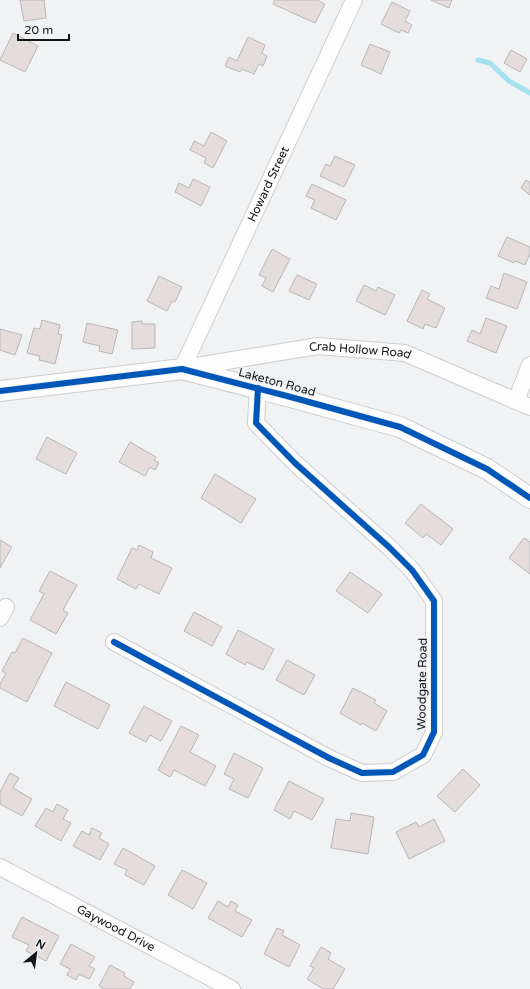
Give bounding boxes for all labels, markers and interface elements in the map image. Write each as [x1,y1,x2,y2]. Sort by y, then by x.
scale bar [18,16,69,42]
text: 20 m [24,23,53,37]
street label: Howard Street [245,144,292,224]
street label: Crab Hollow Road [308,339,413,362]
street label: Laketon Road [237,365,317,399]
street label: Woodgate Road [414,638,430,730]
street label: Gaywood Drive [74,902,158,954]
north arrow [16,933,56,973]
text: N [34,937,48,953]

